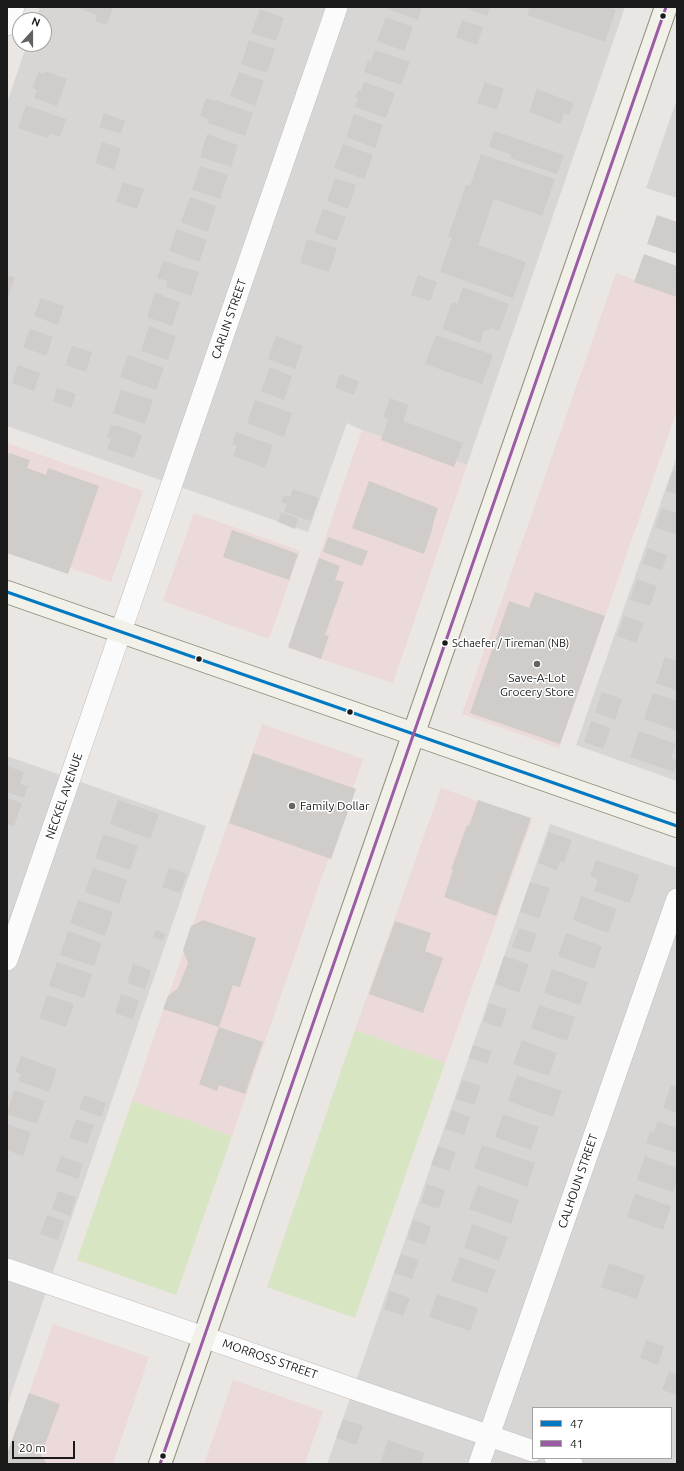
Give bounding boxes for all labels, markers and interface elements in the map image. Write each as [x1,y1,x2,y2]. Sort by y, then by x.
unlabelled marker [658,11,668,21]
north arrow [12,12,52,52]
text: N [30,15,42,29]
street label: CARLIN STREET [209,277,249,361]
place label: Schaefer / Tireman (NB) [452,636,569,650]
marker: Schaefer / Tireman (NB) [440,638,450,648]
unlabelled marker [194,654,204,664]
marker: Save-A-Lot Grocery Store [532,659,542,669]
place label: Save-A-Lot Grocery Store [500,671,574,699]
unlabelled marker [345,707,355,717]
street label: NECKEL AVENUE [42,751,86,841]
place label: Family Dollar [300,799,369,813]
marker: Family Dollar [287,801,297,811]
street label: CALHOUN STREET [555,1132,601,1230]
street label: MORROSS STREET [220,1336,320,1382]
legend [532,1407,672,1459]
text: 47 [570,1417,584,1430]
scale bar [14,1433,77,1459]
text: 41 [570,1437,584,1450]
text: 20 m [19,1441,46,1454]
unlabelled marker [158,1451,168,1461]

